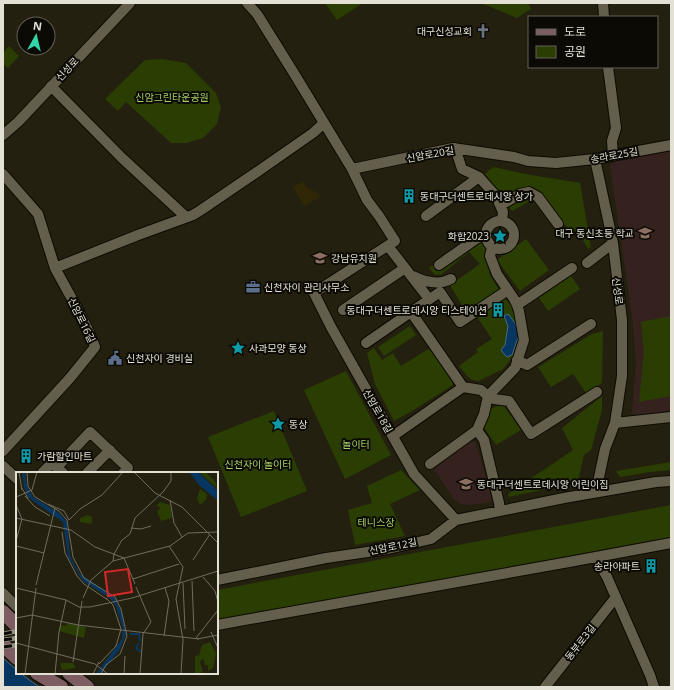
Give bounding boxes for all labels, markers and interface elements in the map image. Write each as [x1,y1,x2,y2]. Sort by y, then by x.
north arrow [16,16,56,56]
legend [528,16,658,68]
text: N [32,18,43,34]
church icon: 대구신성교회 [475,23,491,39]
text: 도로 [564,23,586,40]
place label: 대구신성교회 [417,24,472,38]
text: 공원 [564,43,586,60]
street label: 신성로 [52,54,82,84]
park label: 신암그린타운공원 [135,90,209,104]
street label: 신암로20길 [405,143,455,165]
street label: 송라로25길 [589,144,639,166]
building icon: 동대구더센트로데시앙 상가 [401,188,417,204]
place label: 동대구더센트로데시앙 상가 [420,189,533,203]
school or university icon: 대구 동신초등 학교 [637,225,653,241]
place label: 대구 동신초등 학교 [555,226,634,240]
place icon: 화합2023 [492,228,508,244]
place label: 화합2023 [448,229,489,243]
school or university icon: 강남유치원 [312,250,328,266]
place label: 강남유치원 [331,251,377,265]
street label: 신성로 [609,276,627,306]
office icon: 신천자이 관리사무소 [245,279,261,295]
place label: 신천자이 관리사무소 [264,280,349,294]
street label: 신암로16길 [65,295,99,345]
building icon: 동대구더센트로데시앙 티스테이션 [490,302,506,318]
place label: 동대구더센트로데시앙 티스테이션 [346,303,487,317]
place icon: 사과모양 동상 [230,340,246,356]
place label: 사과모양 동상 [249,341,307,355]
public building icon: 신천자이 경비실 [107,350,123,366]
place label: 신천자이 경비실 [126,351,193,365]
street label: 신암로18길 [360,387,396,435]
place icon: 동상 [270,416,286,432]
place label: 동상 [289,417,307,431]
park label: 놀이터 [342,437,370,451]
building icon: 가람할인마트 [18,448,34,464]
place label: 가람할인마트 [37,449,92,463]
park label: 신천자이 놀이터 [225,457,292,471]
inset map [16,472,218,674]
school or university icon: 동대구더센트로데시앙 어린이집 [458,476,474,492]
place label: 동대구더센트로데시앙 어린이집 [477,477,608,491]
park label: 테니스장 [358,515,394,529]
street label: 신암로12길 [368,535,418,557]
building icon: 송라아파트 [643,558,659,574]
place label: 송라아파트 [594,559,640,573]
street label: 동부로3길 [561,621,599,663]

